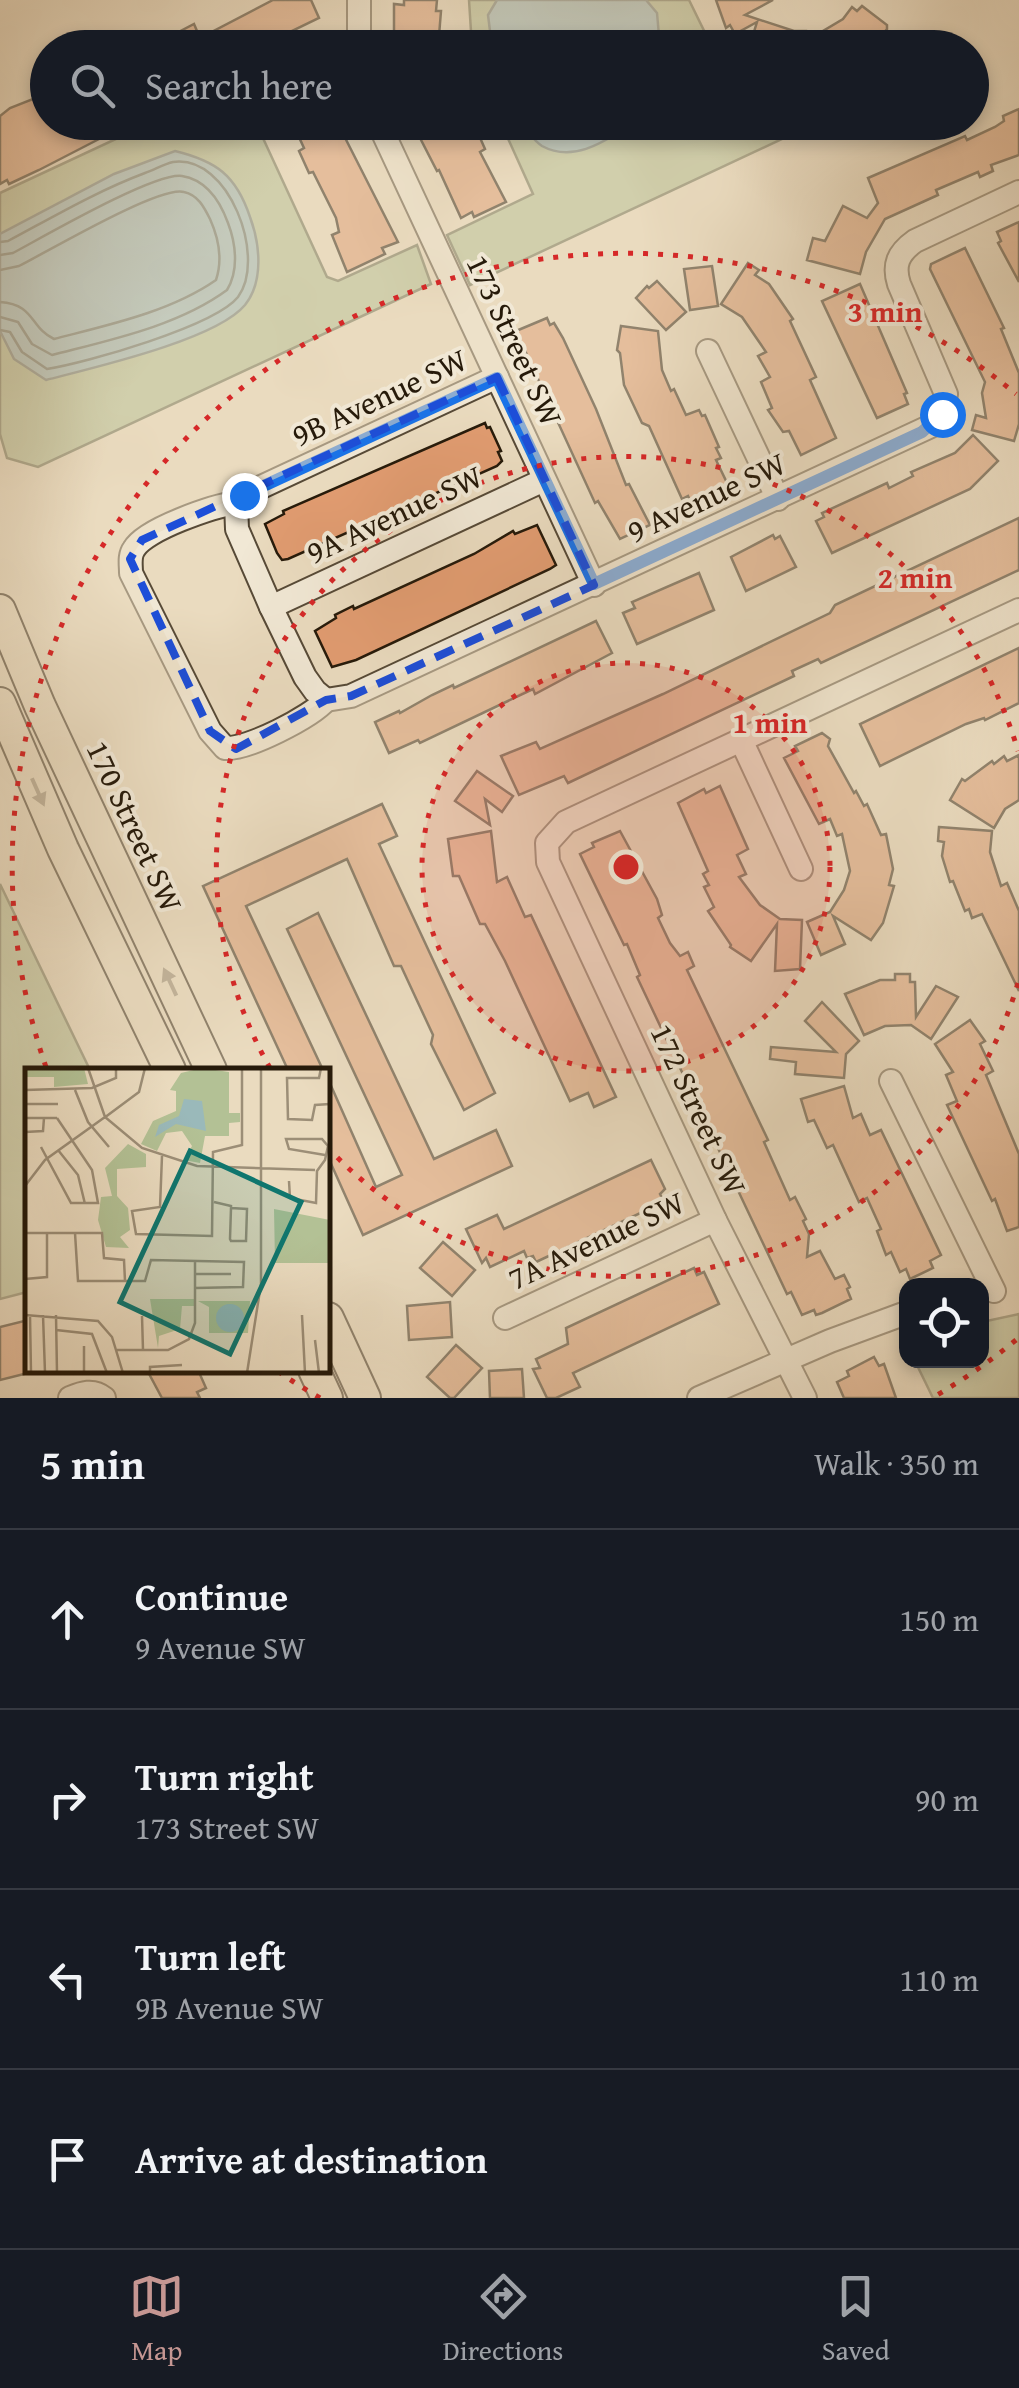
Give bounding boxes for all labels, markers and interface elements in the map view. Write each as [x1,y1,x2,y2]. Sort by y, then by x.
search box [30,30,989,140]
text: Search here [145,57,333,113]
icon: search [65,58,120,113]
street label: 173 Street SW [455,247,575,433]
text: 3 min [848,289,923,333]
street label: 9B Avenue SW [284,336,474,458]
route start [920,392,966,438]
street label: 9 Avenue SW [619,440,793,554]
street label: 9A Avenue SW [298,453,490,575]
route end [222,473,268,519]
text: 2 min [878,555,953,599]
text: 1 min [733,700,808,744]
street label: 170 Street SW [75,733,195,919]
one-way arrow [30,777,46,807]
centre of rings [608,849,644,885]
one-way arrow [161,967,178,996]
street label: 172 Street SW [639,1016,759,1202]
inset map [25,1068,330,1373]
street label: 7A Avenue SW [500,1179,692,1301]
map controls [899,1278,989,1368]
button: locate [899,1278,989,1368]
text: 5 min [40,1433,145,1494]
text: Walk · 350 m [814,1440,979,1487]
text: Continue [135,1568,288,1624]
icon: ahead [40,1592,95,1647]
text: 150 m [900,1596,979,1643]
text: 9 Avenue SW [135,1624,306,1671]
text: Turn right [135,1748,314,1804]
icon: right [40,1772,95,1827]
text: 90 m [915,1776,979,1823]
text: 173 Street SW [135,1804,319,1851]
text: Turn left [135,1928,286,1984]
icon: left [40,1952,95,2007]
text: 110 m [900,1956,979,2003]
text: 9B Avenue SW [135,1984,324,2031]
text: Arrive at destination [135,2131,488,2187]
icon: arrive [40,2132,95,2187]
tab: Map [129,2269,184,2370]
tab: Directions [443,2269,563,2370]
tab: Saved [822,2269,890,2370]

